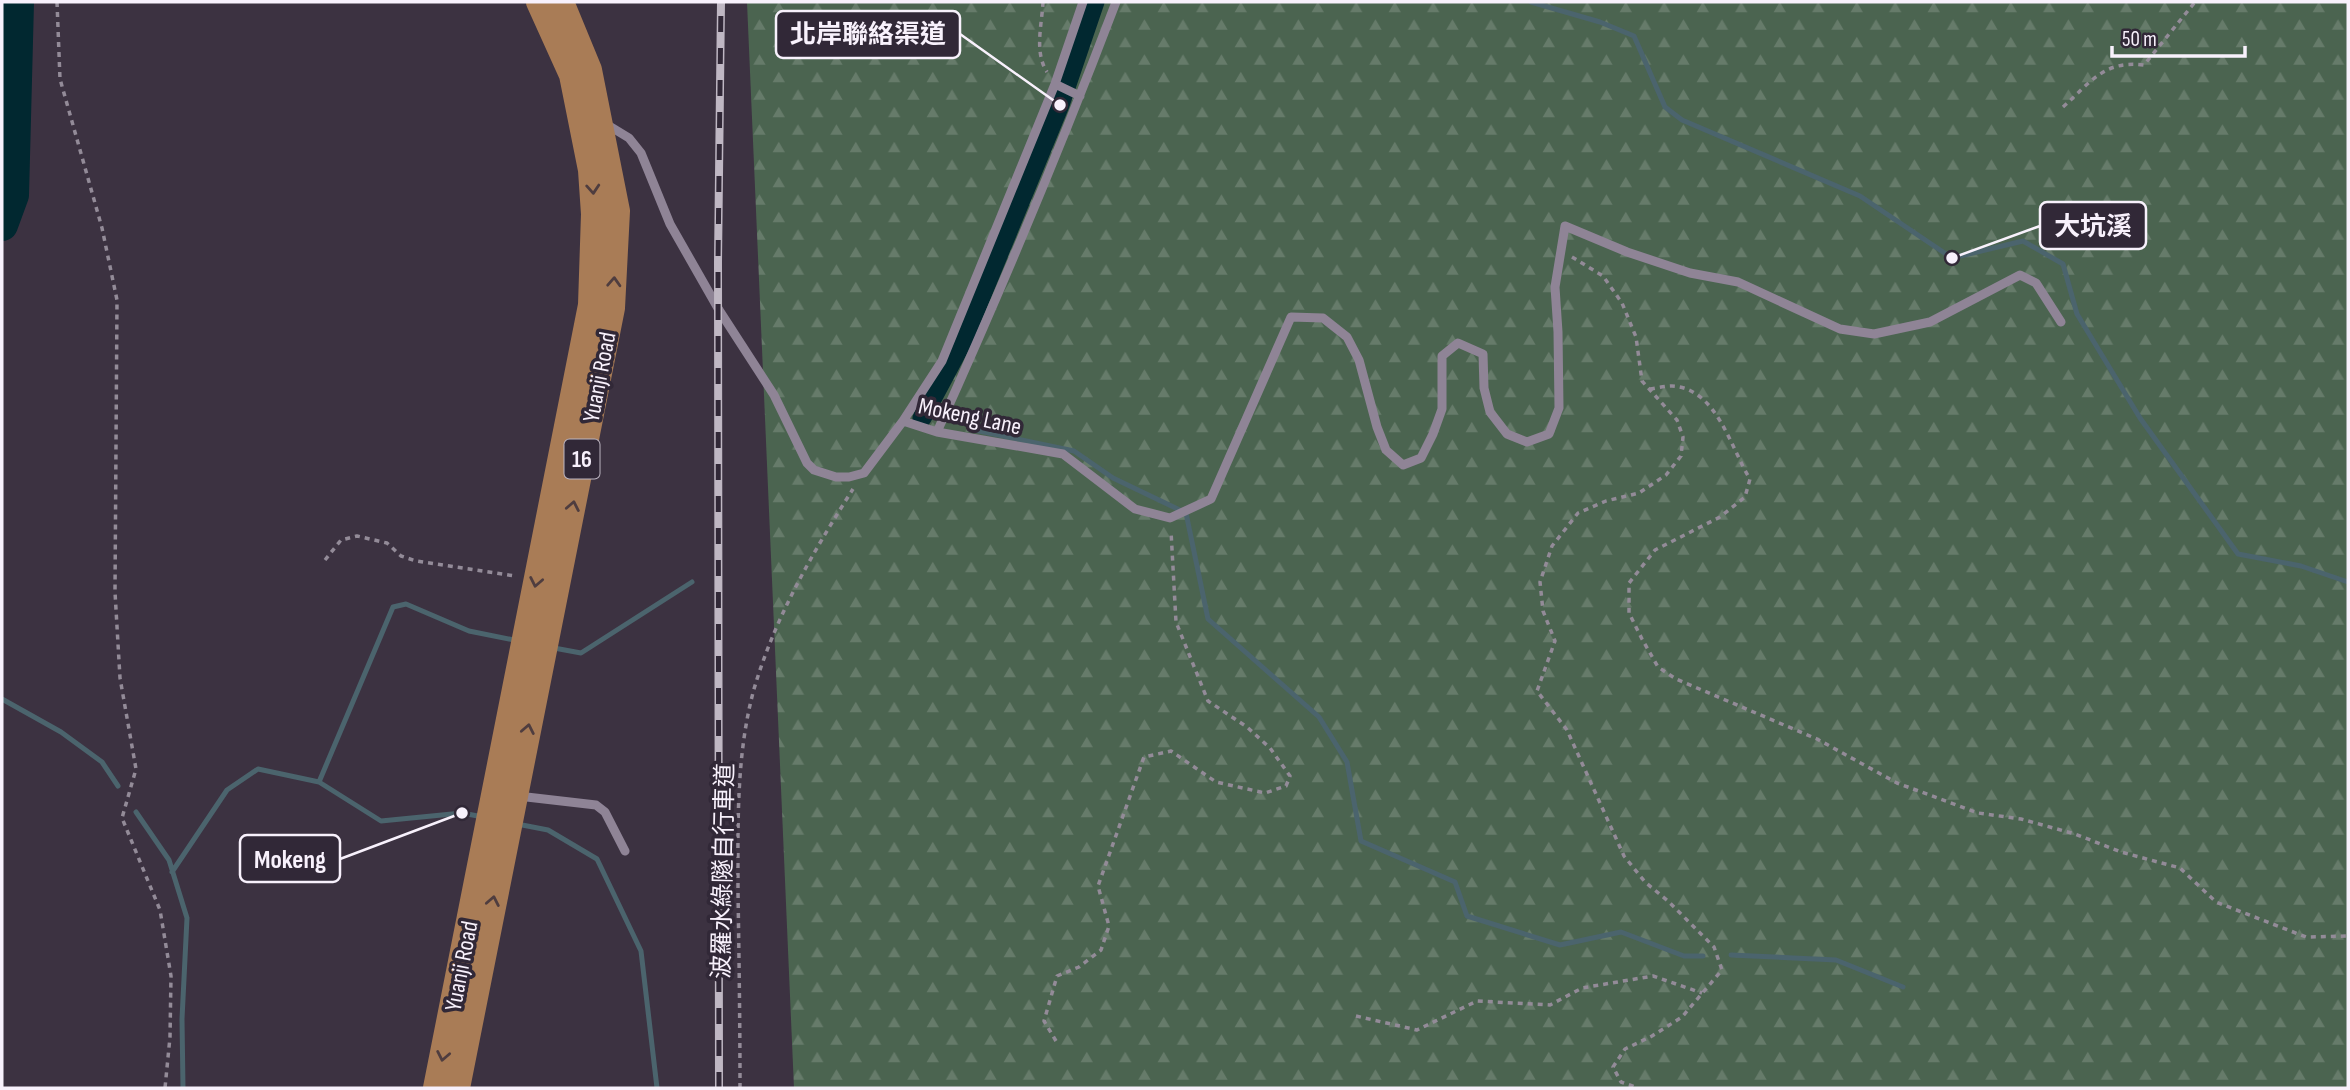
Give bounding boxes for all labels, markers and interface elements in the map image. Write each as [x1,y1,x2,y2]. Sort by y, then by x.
callout: 北岸聯絡渠道 [776,11,960,58]
scale bar [2112,14,2245,58]
text: 北岸聯絡渠道 [790,20,946,51]
text: 50 m [2122,27,2157,52]
one-way arrow [585,183,600,194]
callout: 大坑溪 [2040,202,2146,249]
text: 大坑溪 [2054,212,2132,243]
one-way arrow [606,276,621,287]
street label: Yuanji Road [577,330,622,425]
street label: Mokeng Lane [916,391,1024,442]
road number: 16 [564,440,600,478]
one-way arrow [564,500,579,512]
one-way arrow [530,576,545,588]
one-way arrow [519,723,534,735]
street label: 波羅水綠隧自行車道 [707,763,740,979]
callout: Mokeng [240,835,340,882]
text: Mokeng [254,845,326,876]
one-way arrow [485,895,500,907]
street label: Yuanji Road [439,919,484,1014]
one-way arrow [436,1050,451,1062]

